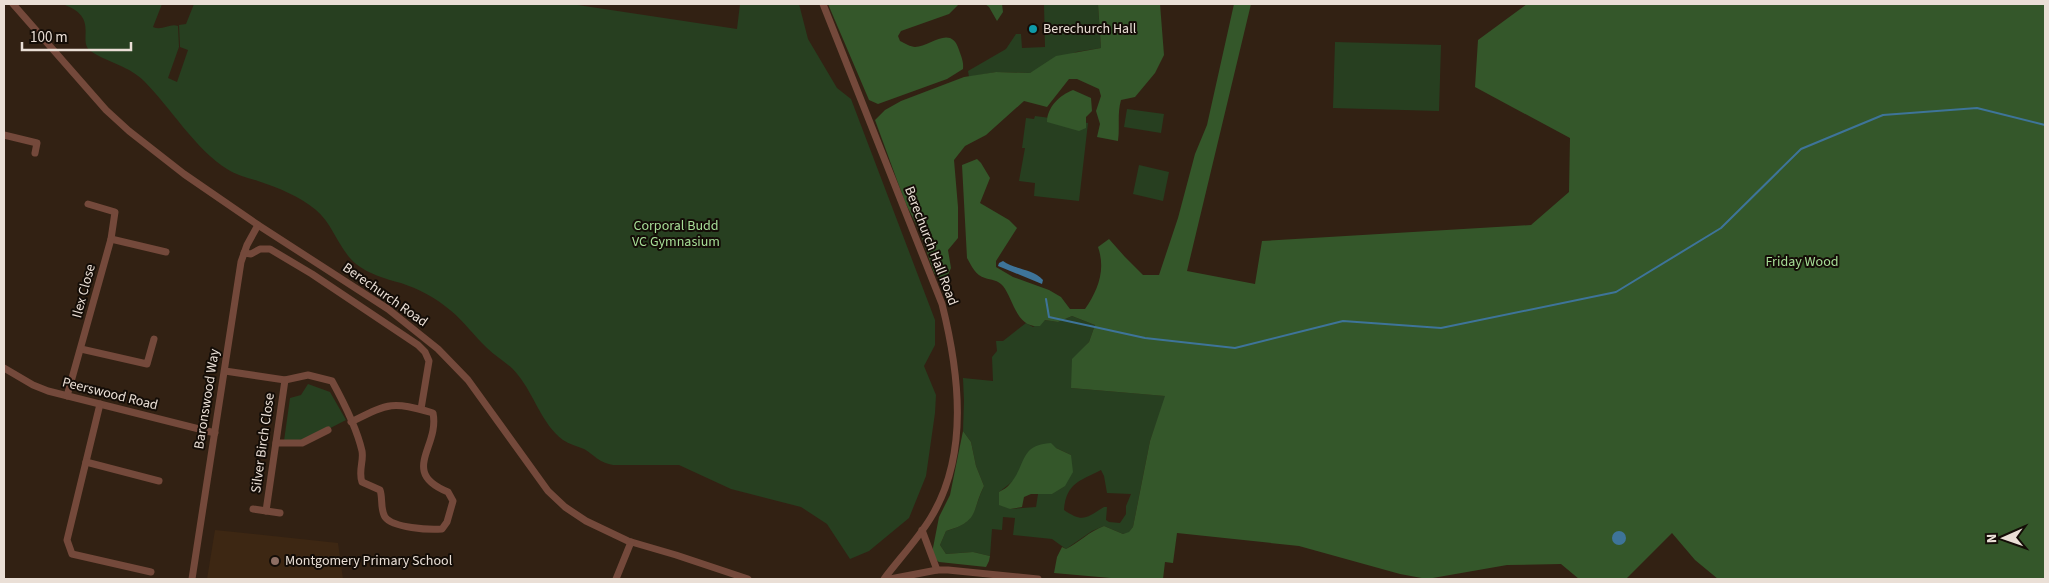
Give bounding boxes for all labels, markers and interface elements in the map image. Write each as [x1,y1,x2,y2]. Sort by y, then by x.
place label: Berechurch Hall [1043,19,1137,39]
scale bar [22,20,131,52]
marker: Berechurch Hall [1027,23,1039,35]
text: 100 m [30,27,68,48]
street label: Berechurch Hall Road [899,184,963,308]
park label: Corporal Budd VC Gymnasium [632,216,720,252]
park label: Friday Wood [1765,252,1839,272]
street label: Berechurch Road [338,258,432,332]
street label: Ilex Close [67,262,101,320]
street label: Baronswood Way [189,347,225,451]
street label: Peerswood Road [60,372,160,416]
street label: Silver Birch Close [246,392,280,494]
north arrow [1979,513,2029,563]
text: N [1982,533,2002,543]
place label: Montgomery Primary School [285,551,453,571]
marker: Montgomery Primary School [269,555,281,567]

